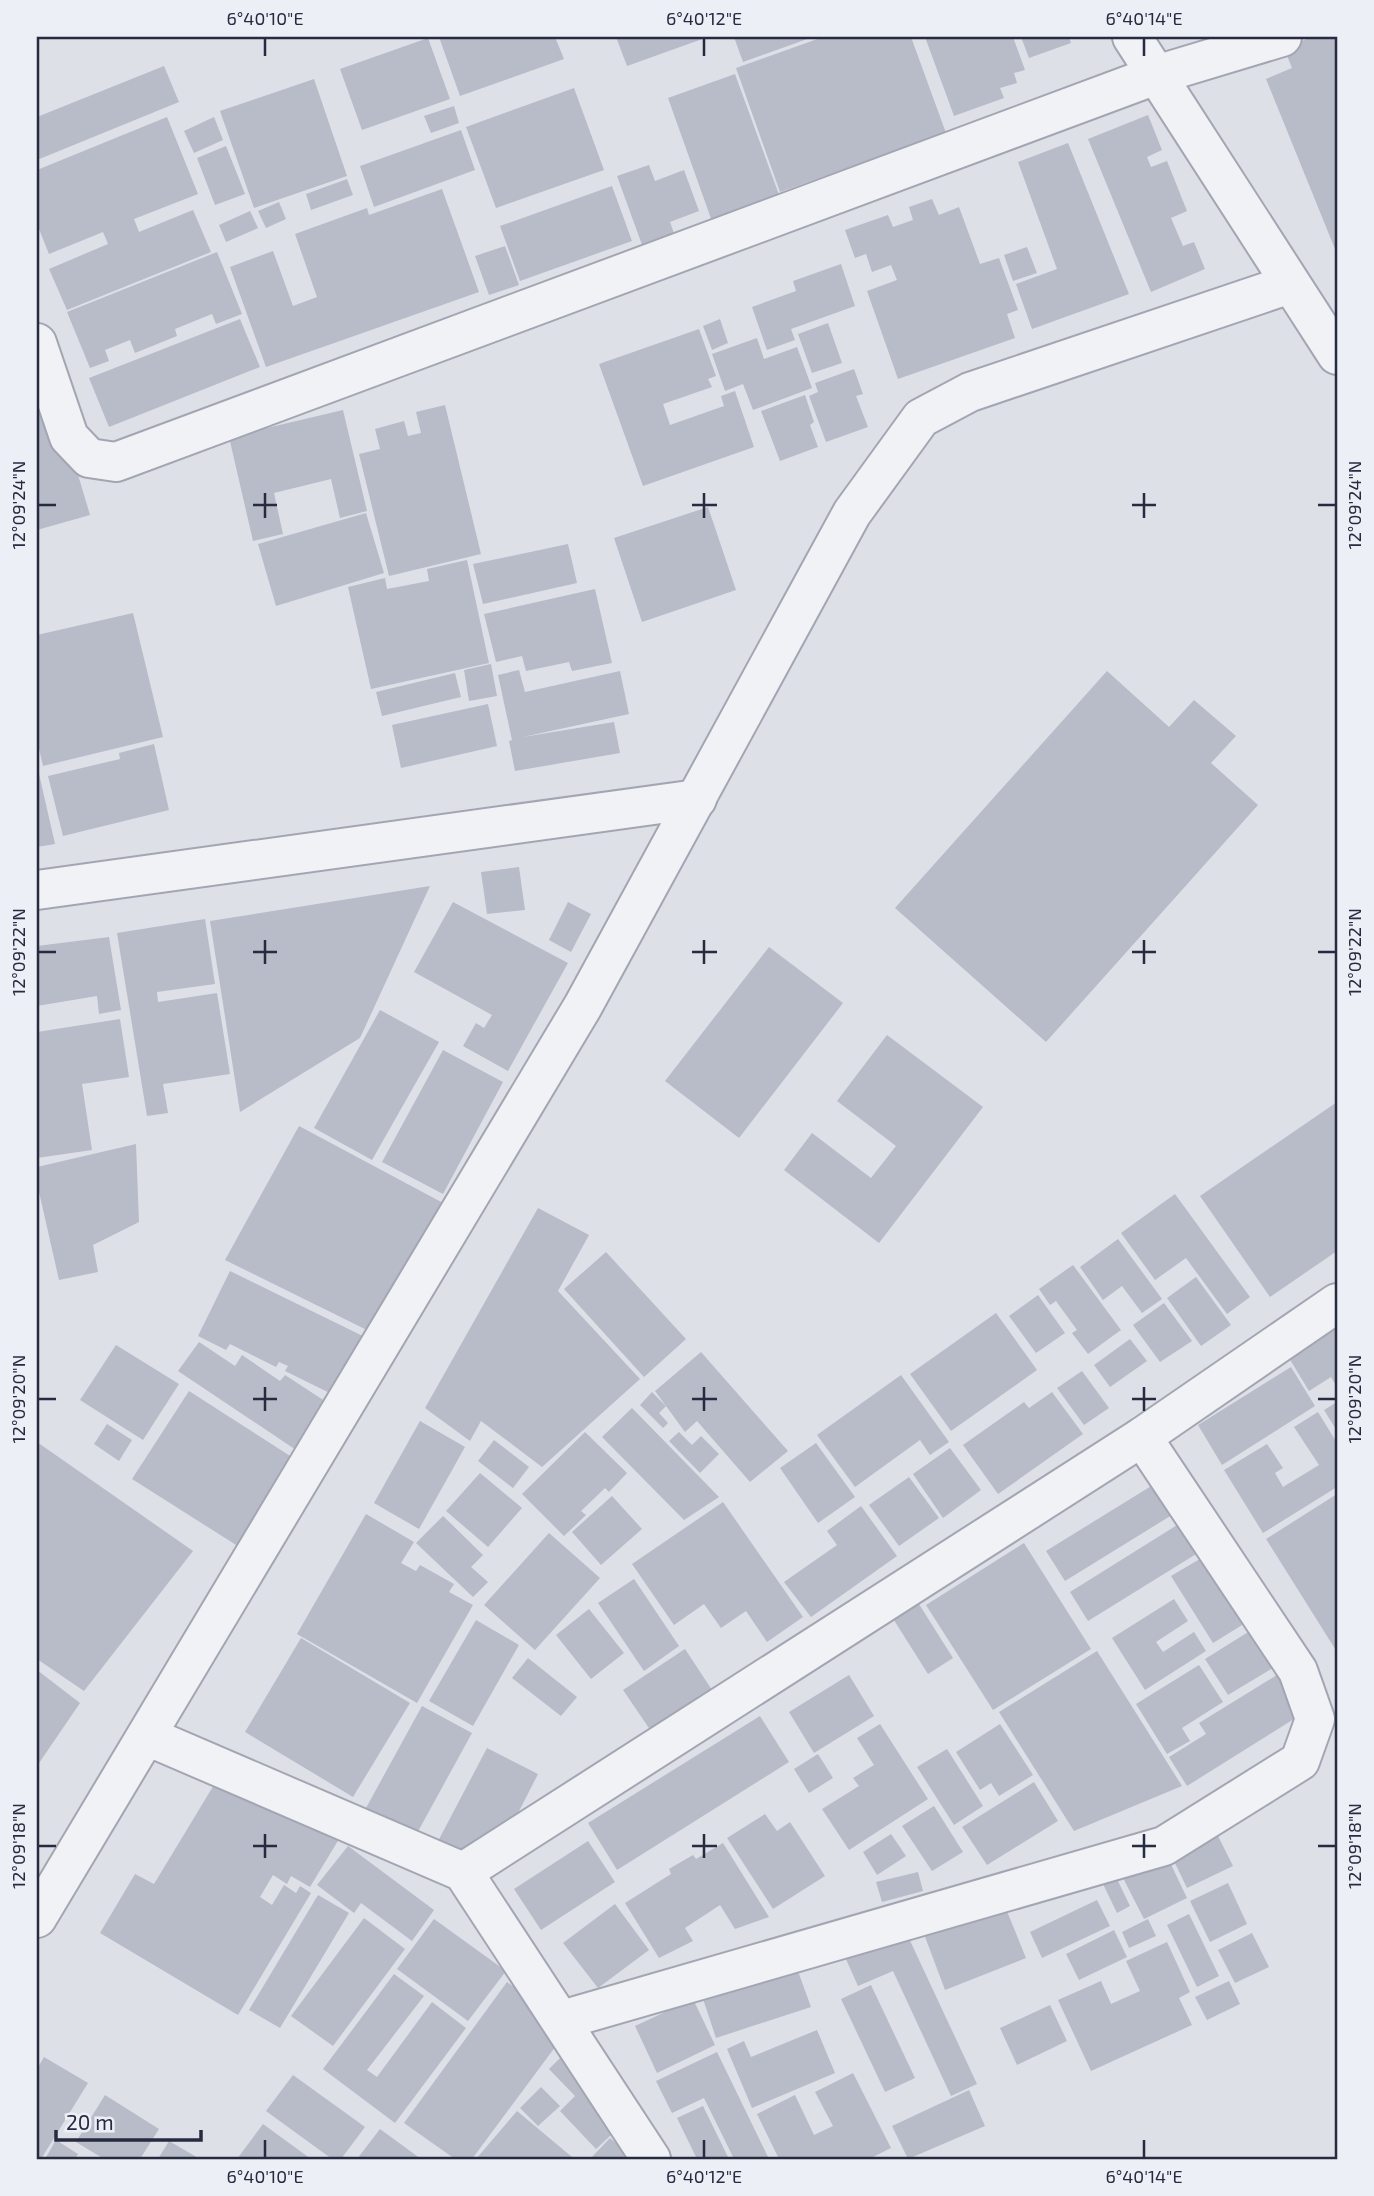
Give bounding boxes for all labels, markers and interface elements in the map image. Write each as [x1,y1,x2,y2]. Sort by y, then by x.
text: 6°40'10"E [227,7,303,29]
text: 6°40'12"E [666,7,742,29]
text: 6°40'14"E [1105,7,1183,29]
text: 12°09'24"N [7,461,29,549]
text: 12°09'24"N [1343,461,1365,549]
text: 12°09'22"N [7,908,29,996]
text: 12°09'22"N [1343,908,1365,996]
text: 12°09'20"N [7,1355,29,1443]
text: 12°09'20"N [1343,1355,1365,1443]
text: 12°09'18"N [7,1803,29,1889]
text: 12°09'18"N [1343,1803,1365,1889]
scale bar [56,2098,201,2142]
text: 20 m [66,2109,114,2134]
text: 6°40'10"E [227,2165,303,2187]
text: 6°40'12"E [666,2165,742,2187]
text: 6°40'14"E [1105,2165,1183,2187]

